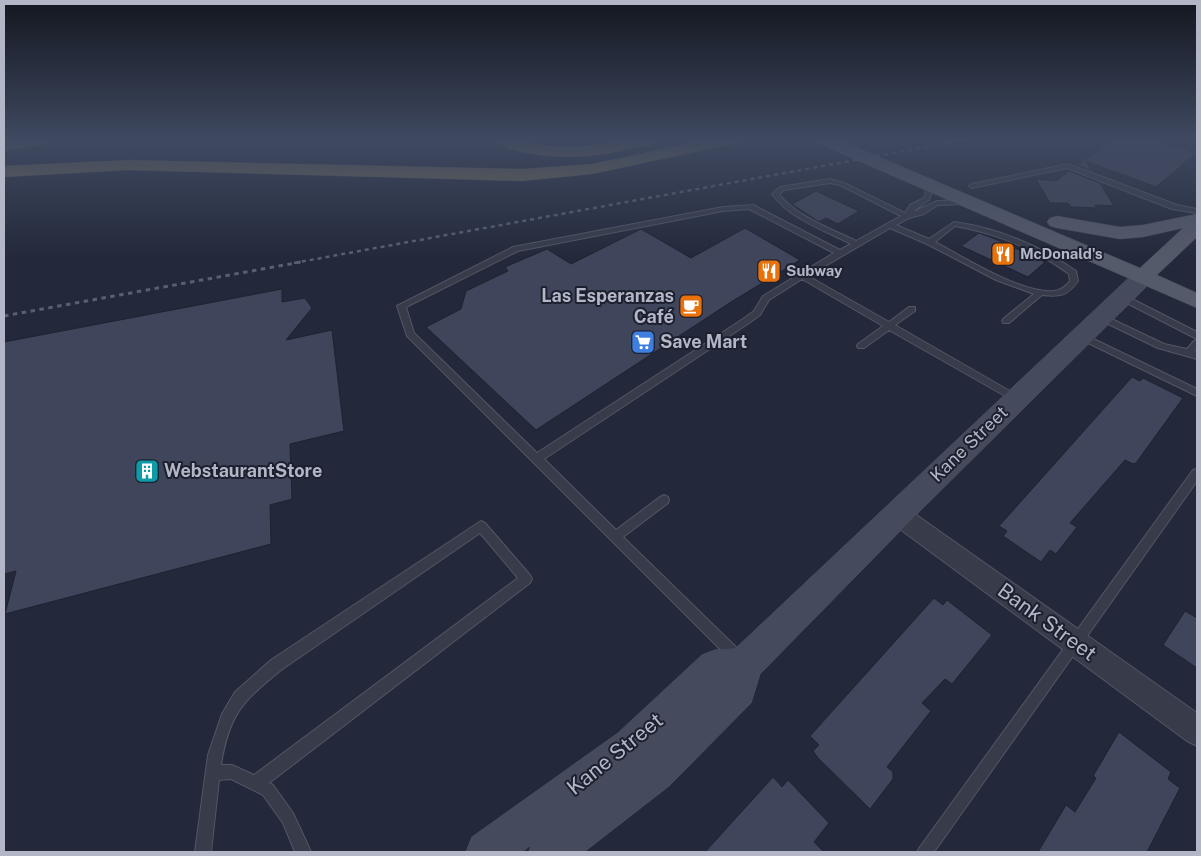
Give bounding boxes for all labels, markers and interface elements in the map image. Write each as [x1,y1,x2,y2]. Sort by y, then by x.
restaurant icon: McDonald's [990,241,1016,267]
place label: McDonald's [1020,245,1103,262]
restaurant icon: Subway [756,258,782,284]
place label: Subway [786,262,843,279]
place label: Las Esperanzas Café [541,285,674,327]
cafe icon: Las Esperanzas Café [678,293,704,319]
supermarket icon: Save Mart [630,329,656,355]
place label: Save Mart [660,331,747,352]
street label: Kane Street [926,402,1012,486]
building icon: WebstaurantStore [134,458,160,484]
place label: WebstaurantStore [164,460,322,481]
street label: Bank Street [993,577,1102,666]
street label: Kane Street [562,707,668,800]

